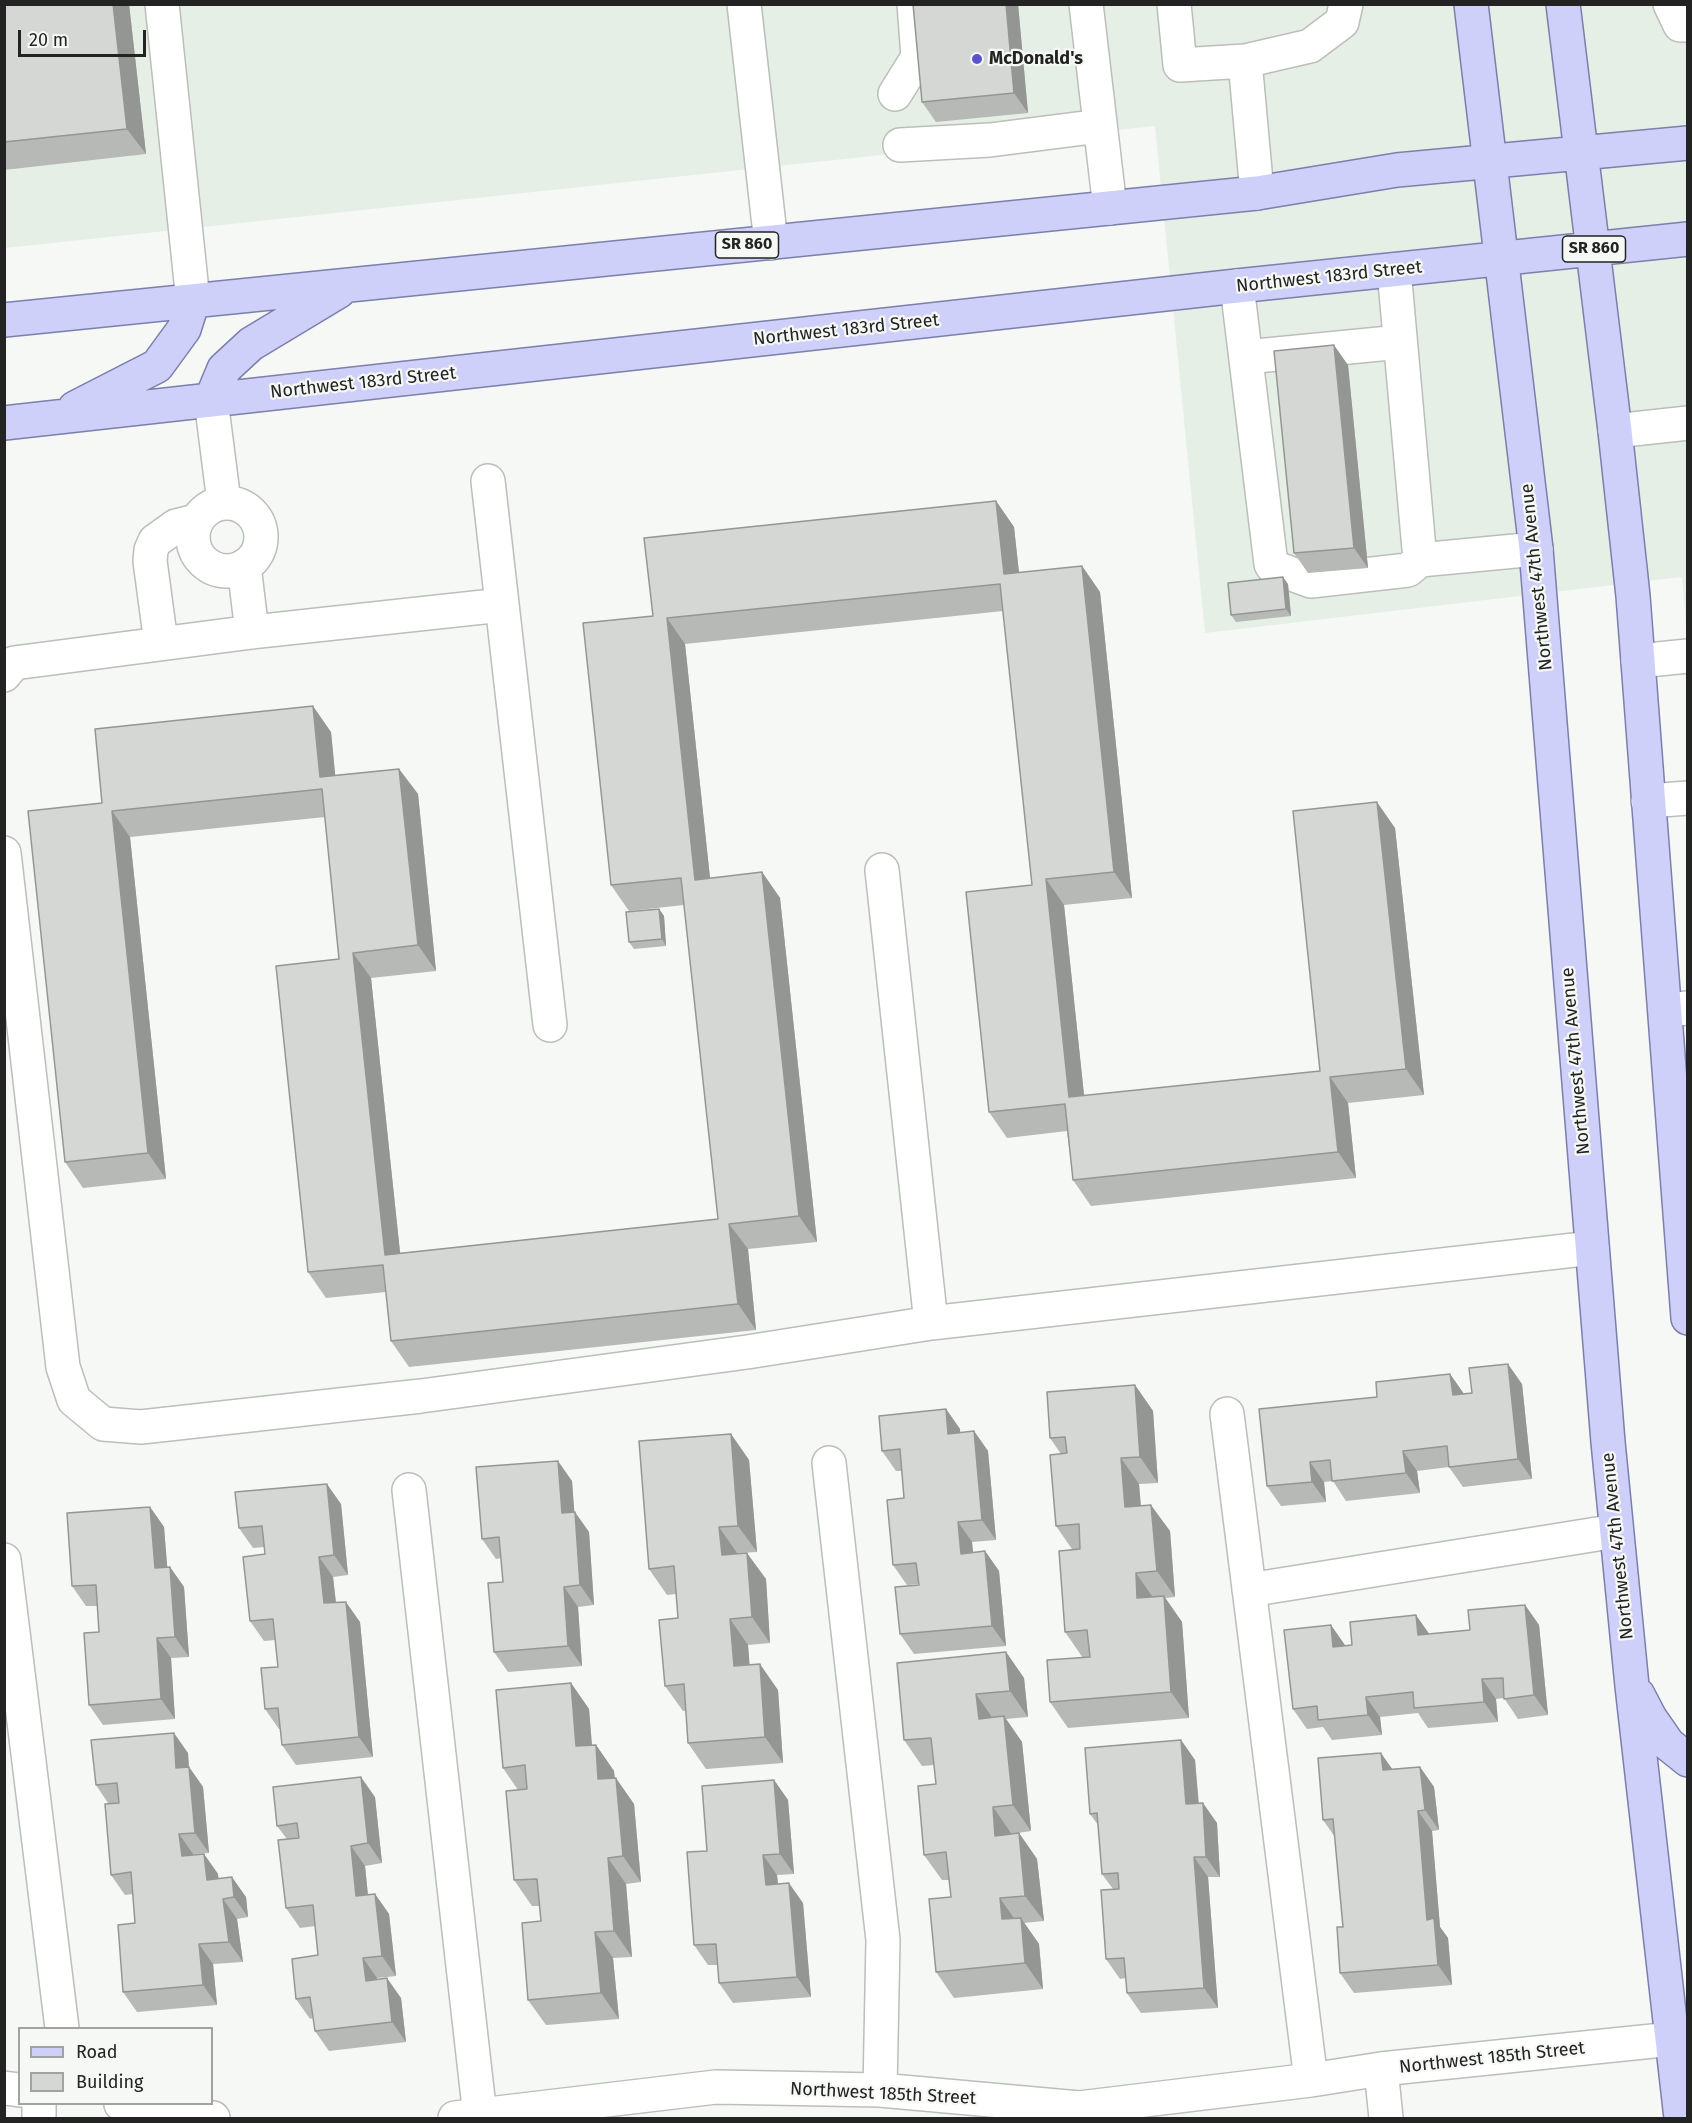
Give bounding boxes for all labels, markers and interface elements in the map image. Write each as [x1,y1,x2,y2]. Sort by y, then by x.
scale bar [21,18,148,56]
text: 20 m [29,29,68,51]
place label: McDonald's [989,48,1083,70]
marker: McDonald's [970,52,984,66]
road number: SR 860 [716,232,778,258]
road number: SR 860 [1562,236,1626,262]
street label: Northwest 183rd Street [1235,257,1423,297]
street label: Northwest 183rd Street [752,310,940,350]
street label: Northwest 183rd Street [269,363,457,403]
street label: Northwest 47th Avenue [1516,482,1558,672]
street label: Northwest 47th Avenue [1557,966,1595,1156]
street label: Northwest 47th Avenue [1597,1451,1639,1641]
legend [18,2027,213,2105]
street label: Northwest 185th Street [1398,2038,1586,2078]
text: Road [76,2041,118,2063]
text: Building [76,2071,143,2093]
street label: Northwest 185th Street [789,2078,977,2110]

